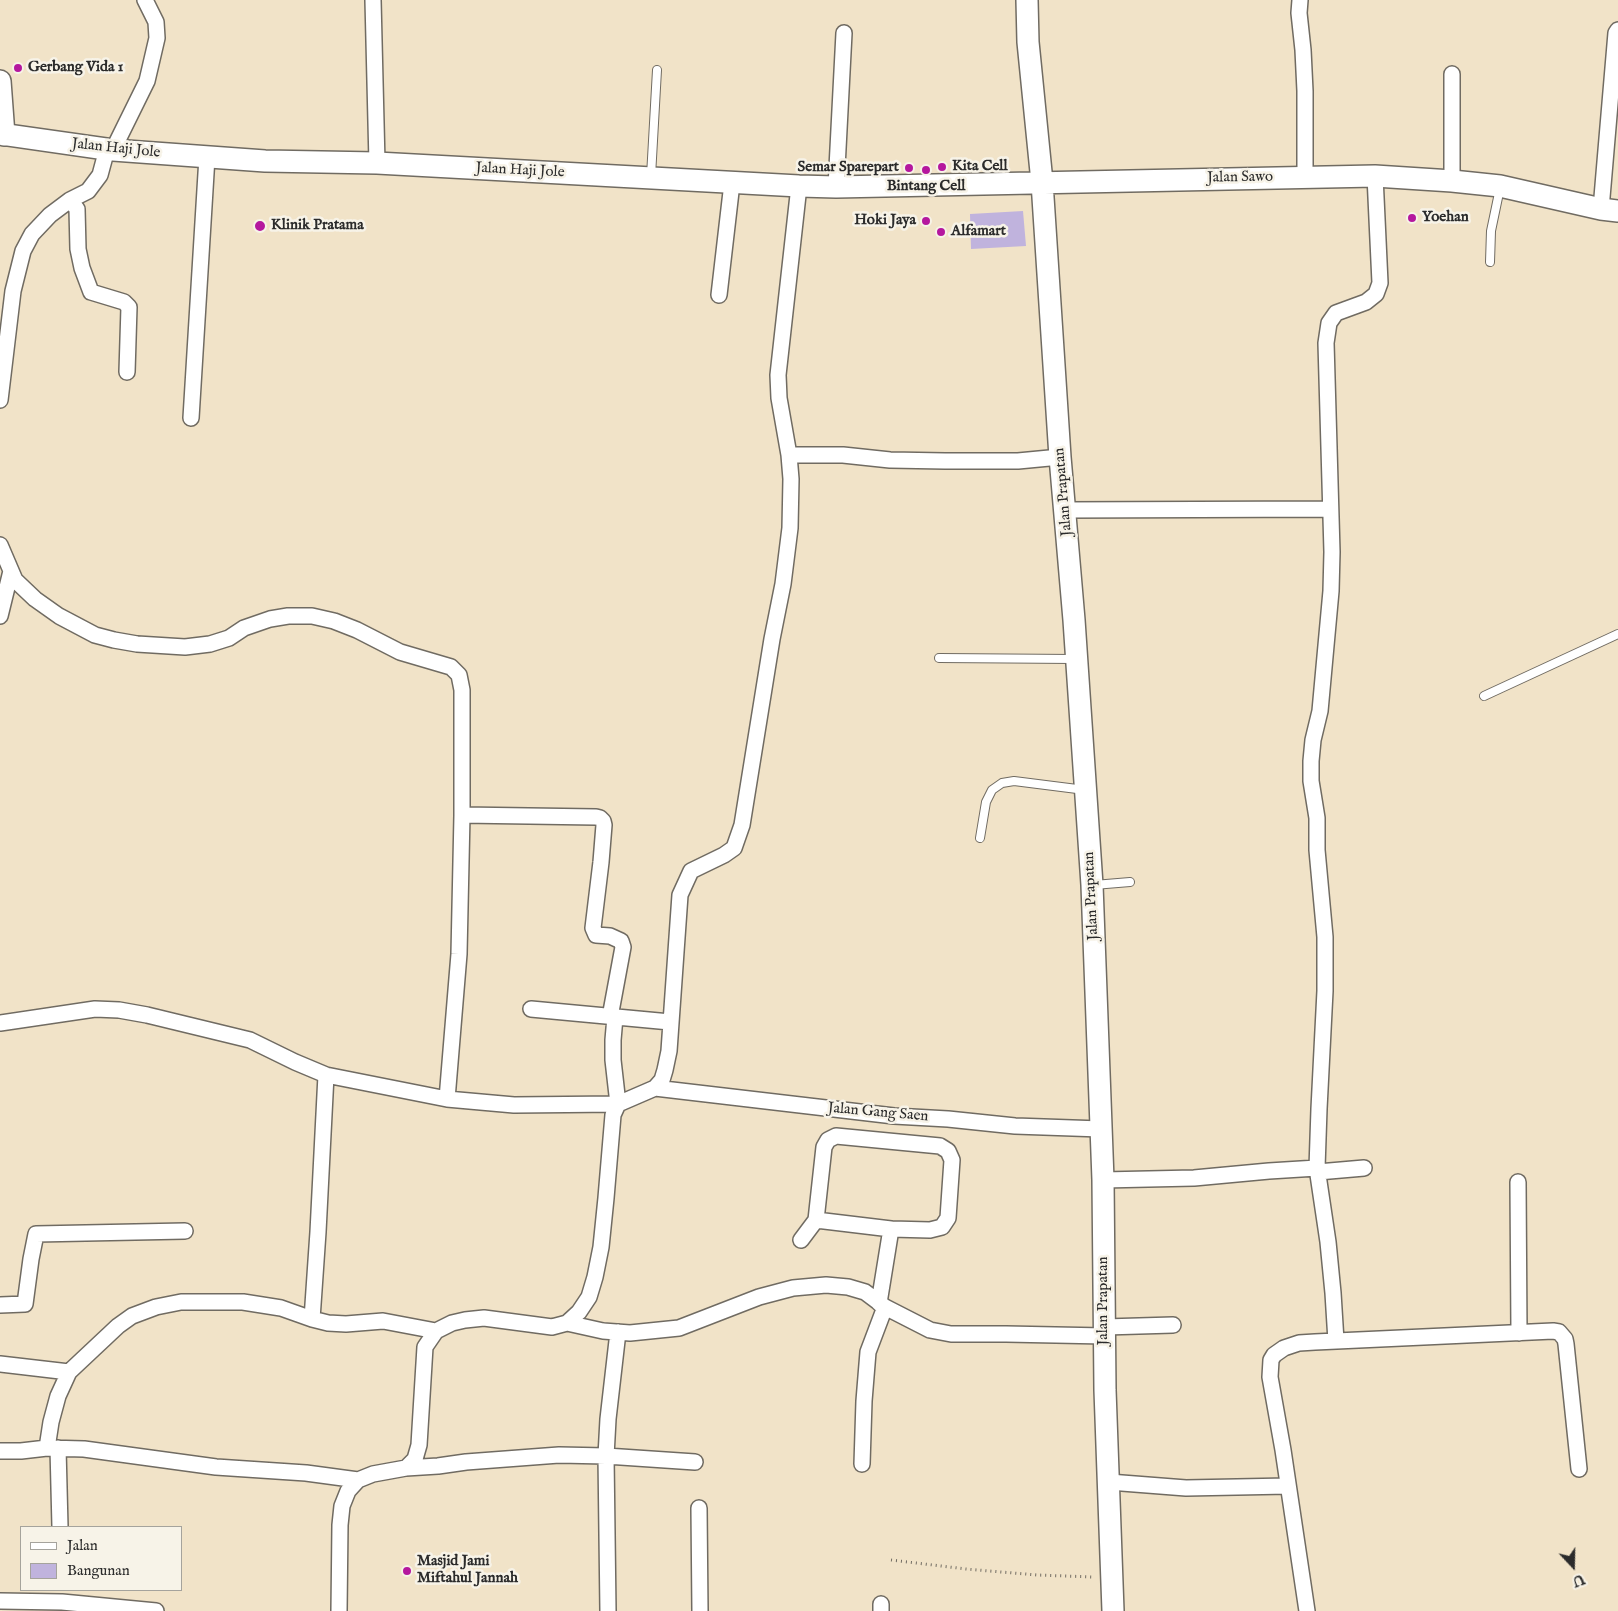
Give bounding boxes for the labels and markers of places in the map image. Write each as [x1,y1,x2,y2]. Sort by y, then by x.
place label: Gerbang Vida 1 [28,59,123,77]
marker: Gerbang Vida 1 [12,62,24,74]
place label: Kita Cell [952,158,1008,176]
place label: Semar Sparepart [798,159,899,177]
marker: Kita Cell [936,161,948,173]
marker: Semar Sparepart [903,162,915,174]
marker: Bintang Cell [920,164,932,176]
place label: Bintang Cell [887,178,965,196]
place label: Yoehan [1422,209,1469,227]
place label: Hoki Jaya [854,212,916,230]
marker: Yoehan [1406,212,1418,224]
marker: Hoki Jaya [920,215,932,227]
place label: Klinik Pratama [271,217,364,235]
marker: Klinik Pratama [253,219,267,233]
place label: Alfamart [951,223,1006,241]
marker: Alfamart [935,226,947,238]
place label: Masjid Jami Miftahul Jannah [417,1553,518,1588]
marker: Masjid Jami Miftahul Jannah [401,1565,413,1577]

